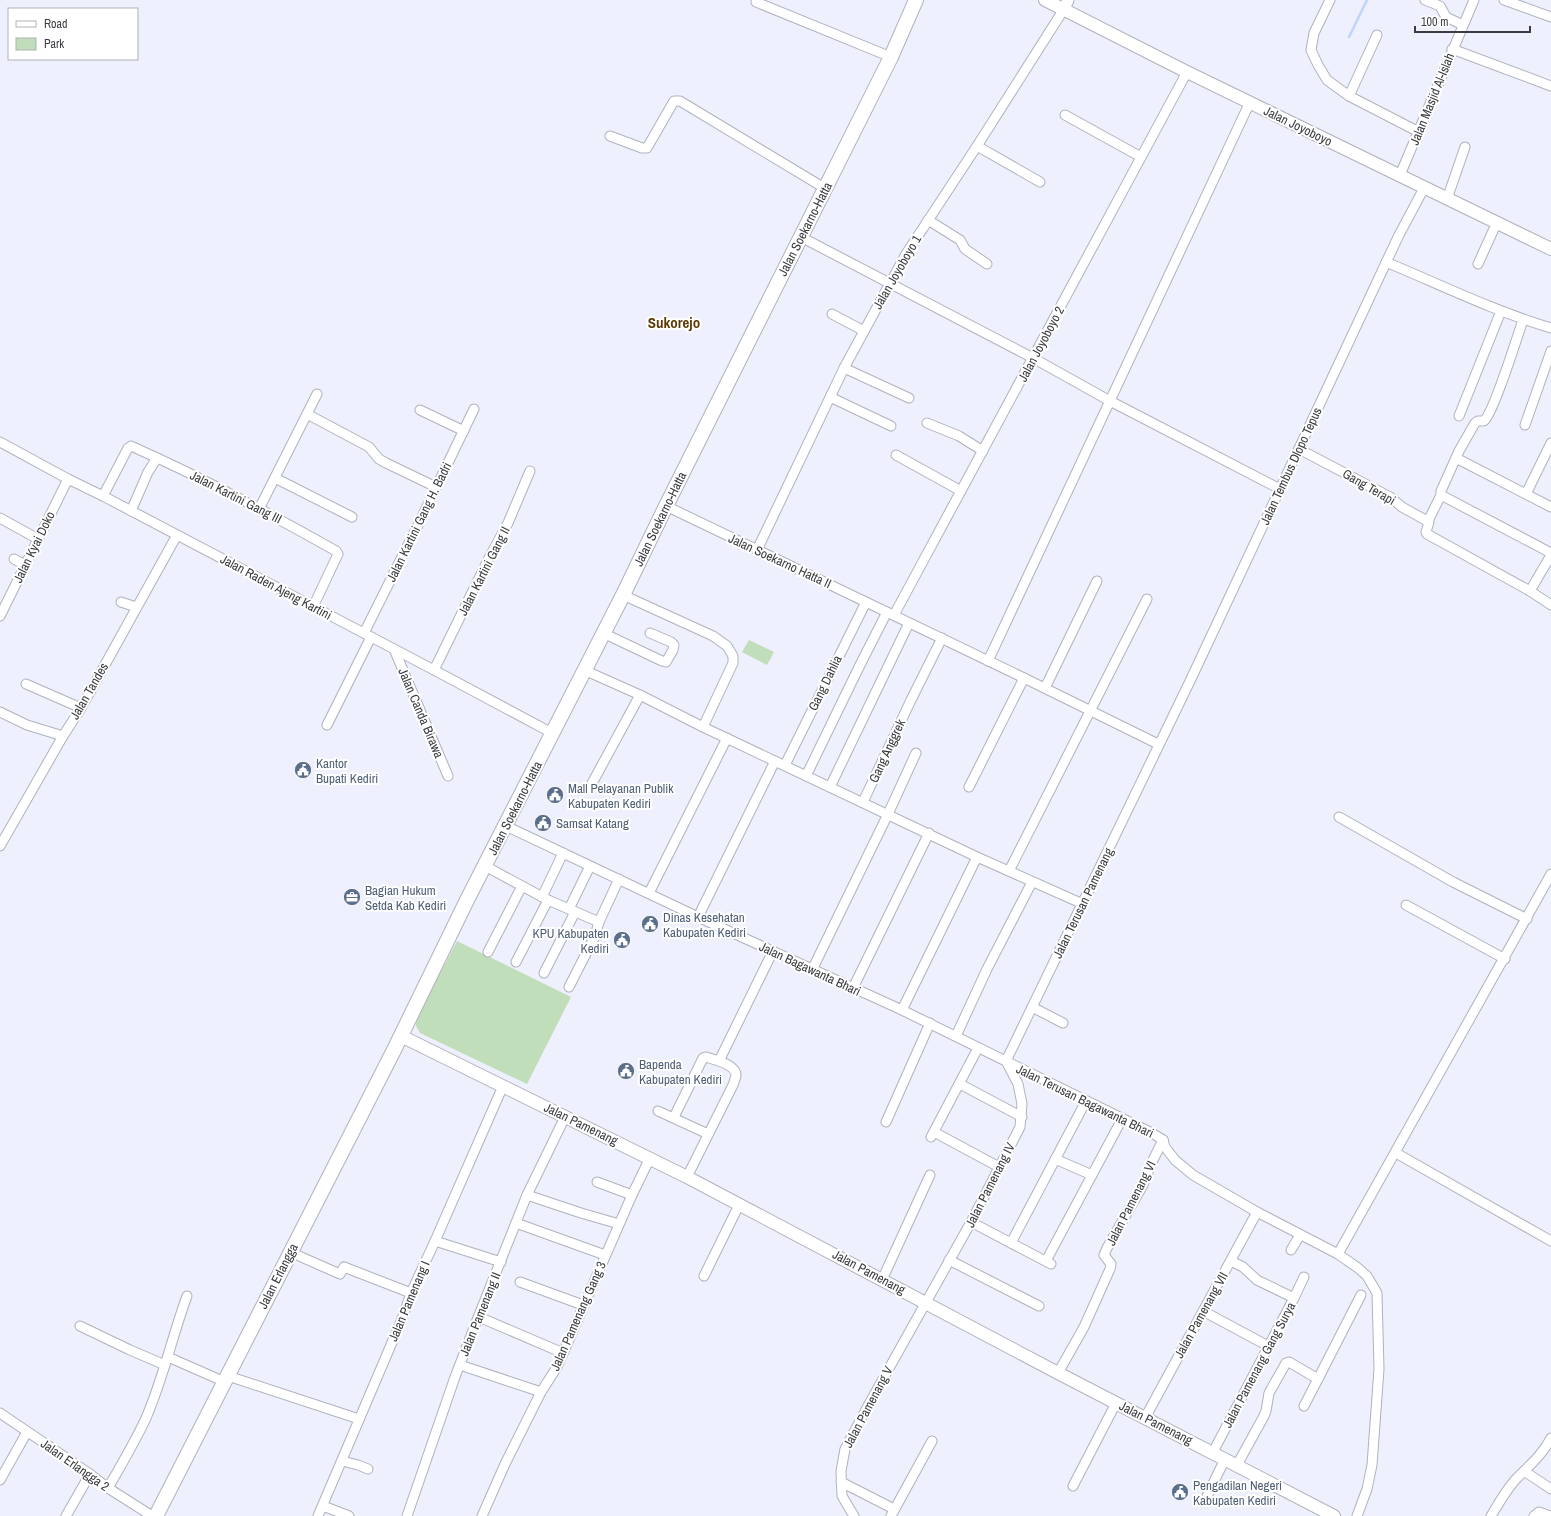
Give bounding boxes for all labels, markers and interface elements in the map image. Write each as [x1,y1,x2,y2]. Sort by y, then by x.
legend [8,8,138,60]
scale bar [1415,8,1530,34]
text: 100 m [1421,14,1448,30]
text: Road [44,16,68,32]
text: Park [44,36,64,52]
street label: Jalan Masjid Al-Islah [1406,50,1458,148]
street label: Jalan Joyoboyo [1261,102,1335,150]
street label: Jalan Soekarno-Hatta [774,179,836,279]
street label: Jalan Joyoboyo 1 [869,232,925,312]
street label: Jalan Joyoboyo 2 [1014,303,1068,385]
district label: Sukorejo [648,312,700,333]
street label: Jalan Tembus Dlopo Tepus [1256,405,1326,527]
street label: Jalan Kartini Gang H. Badri [383,459,455,585]
street label: Gang Terapi [1339,465,1399,509]
street label: Jalan Kartini Gang III [187,467,285,527]
street label: Jalan Soekarno-Hatta [630,469,690,569]
street label: Jalan Kyai Doko [9,508,59,586]
street label: Jalan Kartini Gang II [454,524,514,618]
street label: Jalan Soekarno Hatta II [726,530,834,592]
street label: Jalan Raden Ajeng Kartini [217,550,335,624]
street label: Gang Dahlia [804,652,846,714]
street label: Jalan Tandes [66,660,112,722]
street label: Jalan Canda Birawa [394,665,448,761]
street label: Gang Anggrek [865,716,909,785]
place label: Kantor Bupati Kediri [316,755,378,787]
street label: Jalan Soekarno-Hatta [484,758,546,858]
public building icon: Kantor Bupati Kediri [293,760,313,780]
place label: Mall Pelayanan Publik Kabupaten Kediri [568,780,674,812]
public building icon: Mall Pelayanan Publik Kabupaten Kediri [545,785,565,805]
public building icon: Samsat Katang [533,813,553,833]
place label: Samsat Katang [556,815,629,832]
street label: Jalan Terusan Pamenang [1049,845,1117,961]
place label: Bagian Hukum Setda Kab Kediri [365,882,446,914]
office icon: Bagian Hukum Setda Kab Kediri [342,887,362,907]
place label: Dinas Kesehatan Kabupaten Kediri [663,909,746,941]
public building icon: Dinas Kesehatan Kabupaten Kediri [640,914,660,934]
place label: KPU Kabupaten Kediri [533,925,609,957]
public building icon: KPU Kabupaten Kediri [612,930,632,950]
street label: Jalan Bagawanta Bhari [756,938,864,1000]
place label: Bapenda Kabupaten Kediri [639,1056,722,1088]
street label: Jalan Terusan Bagawanta Bhari [1013,1060,1157,1142]
public building icon: Bapenda Kabupaten Kediri [616,1061,636,1081]
street label: Jalan Pamenang [541,1099,621,1149]
street label: Jalan Pamenang IV [961,1140,1019,1230]
street label: Jalan Pamenang VI [1102,1158,1160,1248]
street label: Jalan Erlangga [254,1240,302,1312]
street label: Jalan Pamenang [830,1246,908,1298]
street label: Jalan Pamenang I [384,1258,434,1344]
street label: Jalan Pamenang Gang 3 [546,1259,610,1373]
street label: Jalan Pamenang VII [1170,1269,1232,1361]
street label: Jalan Pamenang II [455,1270,505,1358]
street label: Jalan Pamenang Gang Surya [1219,1299,1299,1431]
street label: Jalan Pamenang V [839,1363,897,1451]
street label: Jalan Pamenang [1116,1397,1196,1449]
street label: Jalan Erlangga 2 [37,1435,113,1495]
place label: Pengadilan Negeri Kabupaten Kediri [1193,1477,1282,1509]
public building icon: Pengadilan Negeri Kabupaten Kediri [1170,1482,1190,1502]

